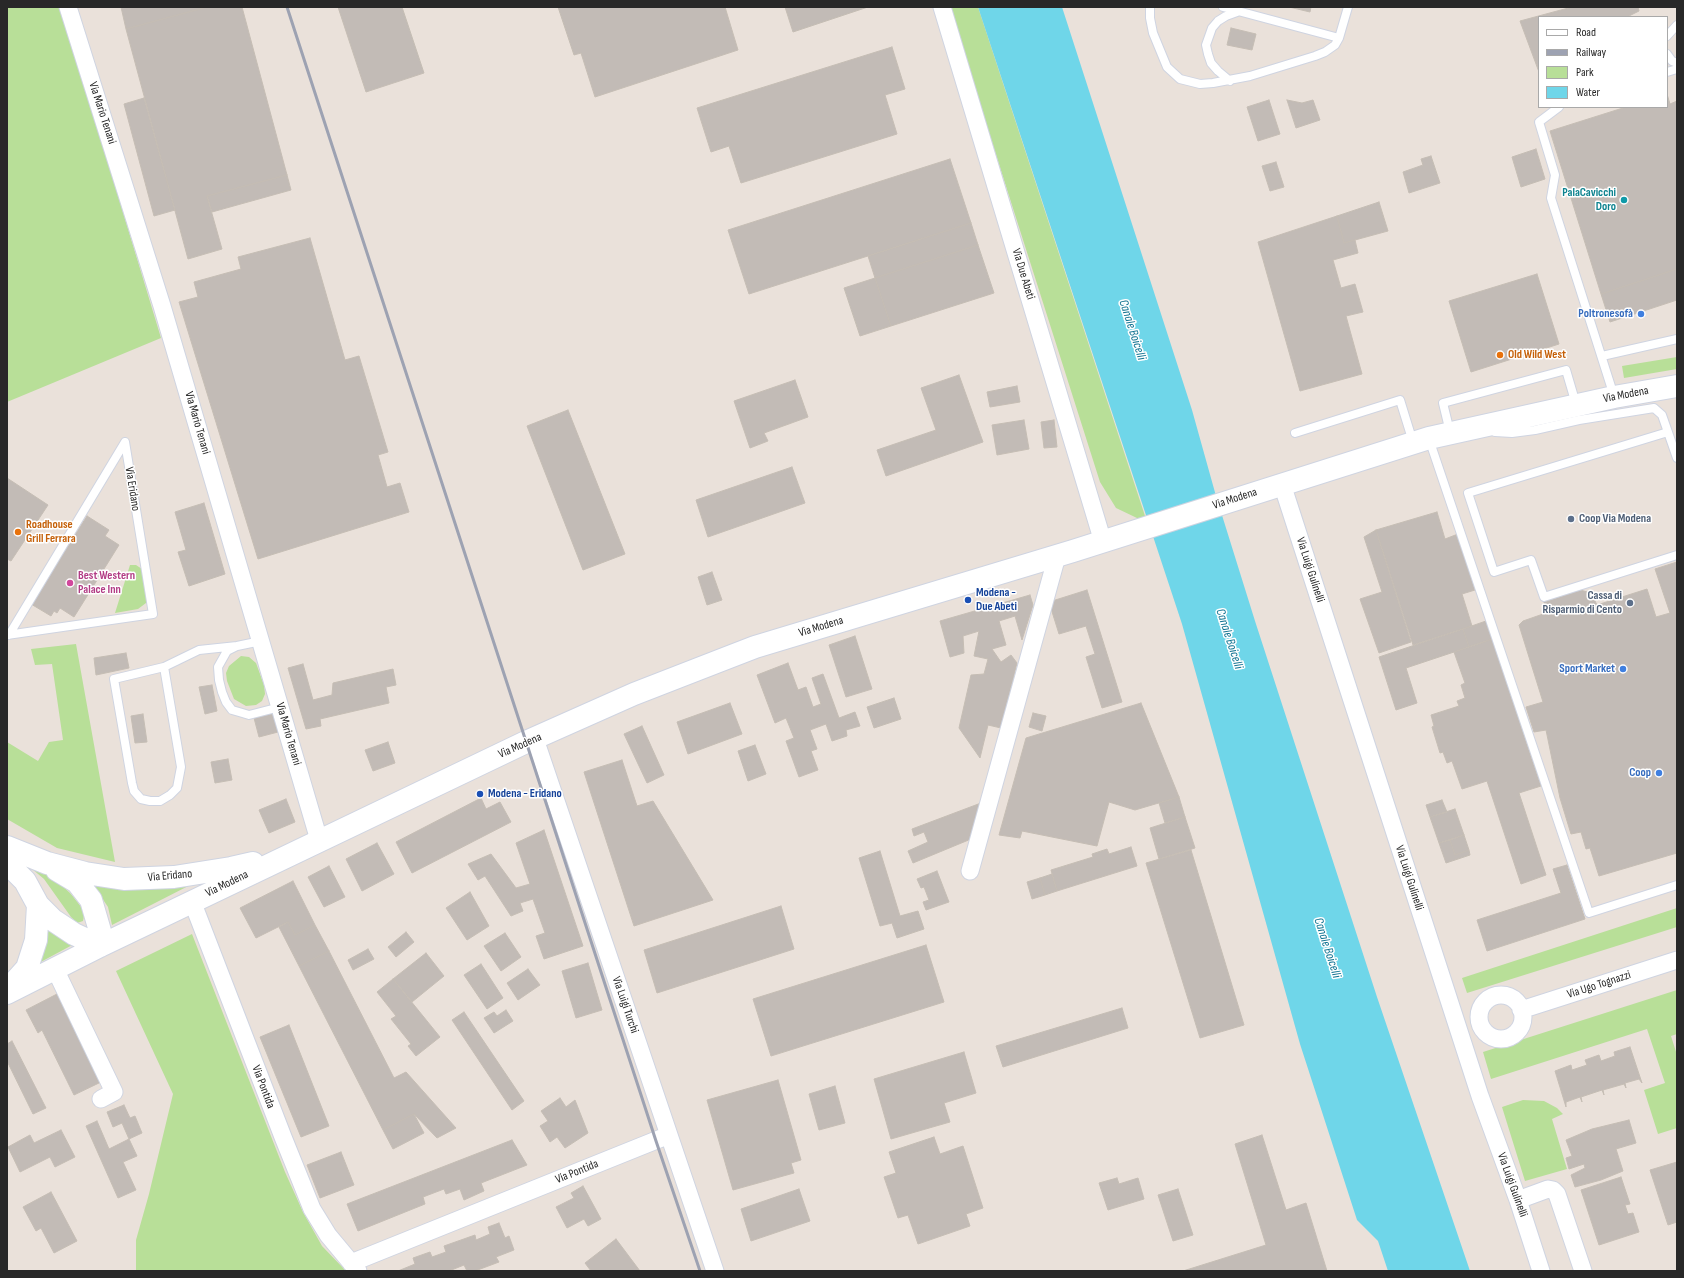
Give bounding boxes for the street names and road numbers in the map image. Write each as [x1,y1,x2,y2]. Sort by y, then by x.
street label: Via Mario Tenani [85,80,119,146]
street label: Via Due Abeti [1008,247,1038,301]
street label: Via Modena [1602,384,1650,406]
street label: Via Mario Tenani [181,390,213,456]
street label: Via Eridano [121,466,143,512]
street label: Via Modena [1211,485,1259,513]
street label: Via Luigi Gulinelli [1293,536,1327,604]
street label: Via Modena [797,613,845,641]
street label: Via Mario Tenani [272,701,304,767]
street label: Via Modena [496,730,544,762]
street label: Via Luigi Gulinelli [1392,844,1426,912]
street label: Via Eridano [147,867,193,885]
street label: Via Modena [203,867,251,901]
street label: Via Ugo Tognazzi [1565,968,1633,1002]
street label: Via Luigi Turchi [609,975,641,1035]
street label: Via Pontida [248,1063,278,1111]
street label: Via Luigi Gulinelli [1494,1151,1530,1219]
street label: Via Pontida [553,1157,601,1187]

